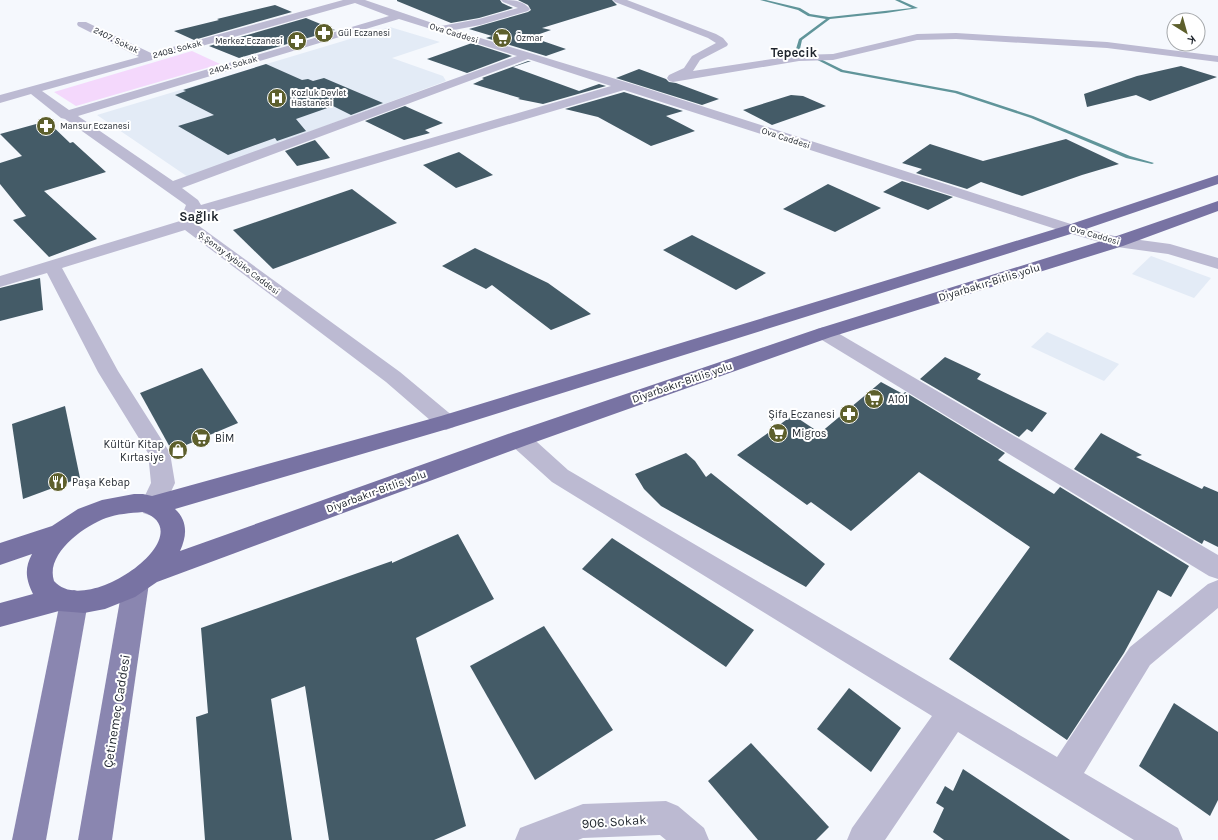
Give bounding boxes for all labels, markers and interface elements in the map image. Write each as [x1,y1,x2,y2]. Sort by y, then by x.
north arrow [1166,12,1206,52]
street label: Ova Caddesi [428,21,480,45]
pharmacy icon: Gül Eczanesi [313,22,335,44]
street label: 2407. Sokak [92,25,140,55]
supermarket icon: Özmar [491,27,513,49]
place label: Gül Eczanesi [338,28,390,38]
pharmacy icon: Merkez Eczanesi [286,30,308,52]
place label: Özmar [516,32,543,43]
text: K [1184,32,1199,47]
place label: Merkez Eczanesi [215,36,283,46]
street label: 2408. Sokak [151,38,203,60]
district label: Tepecik [771,45,817,60]
street label: 2404. Sokak [208,53,258,77]
hospital icon: Kozluk Devlet Hastanesi [266,87,288,109]
place label: Kozluk Devlet Hastanesi [291,88,347,108]
pharmacy icon: Mansur Eczanesi [35,115,57,137]
place label: Mansur Eczanesi [60,121,130,131]
street label: Ova Caddesi [760,125,812,151]
district label: Sağlık [179,209,219,224]
street label: Ova Caddesi [1069,223,1121,247]
street label: Ş.Şenay Aybüke Caddesi [196,229,281,297]
street label: Diyarbakır-Bitlis yolu [937,261,1041,304]
street label: Diyarbakır-Bitlis yolu [630,359,734,406]
supermarket icon: A101 [863,388,885,410]
place label: A101 [888,393,908,406]
pharmacy icon: Şifa Eczanesi [838,403,860,425]
place label: Şifa Eczanesi [768,408,835,421]
supermarket icon: Migros [767,422,789,444]
supermarket icon: BİM [190,427,212,449]
place label: Migros [792,427,827,440]
place label: BİM [215,431,234,445]
place label: Kültür Kitap Kırtasiye [104,438,164,464]
shop icon: Kültür Kitap Kırtasiye [167,439,189,461]
street label: Diyarbakır-Bitlis yolu [324,467,428,516]
restaurant icon: Paşa Kebap [47,471,69,493]
place label: Paşa Kebap [72,476,130,489]
street label: Çetinemeç Caddesi [100,653,133,769]
street label: 906. Sokak [581,812,647,831]

